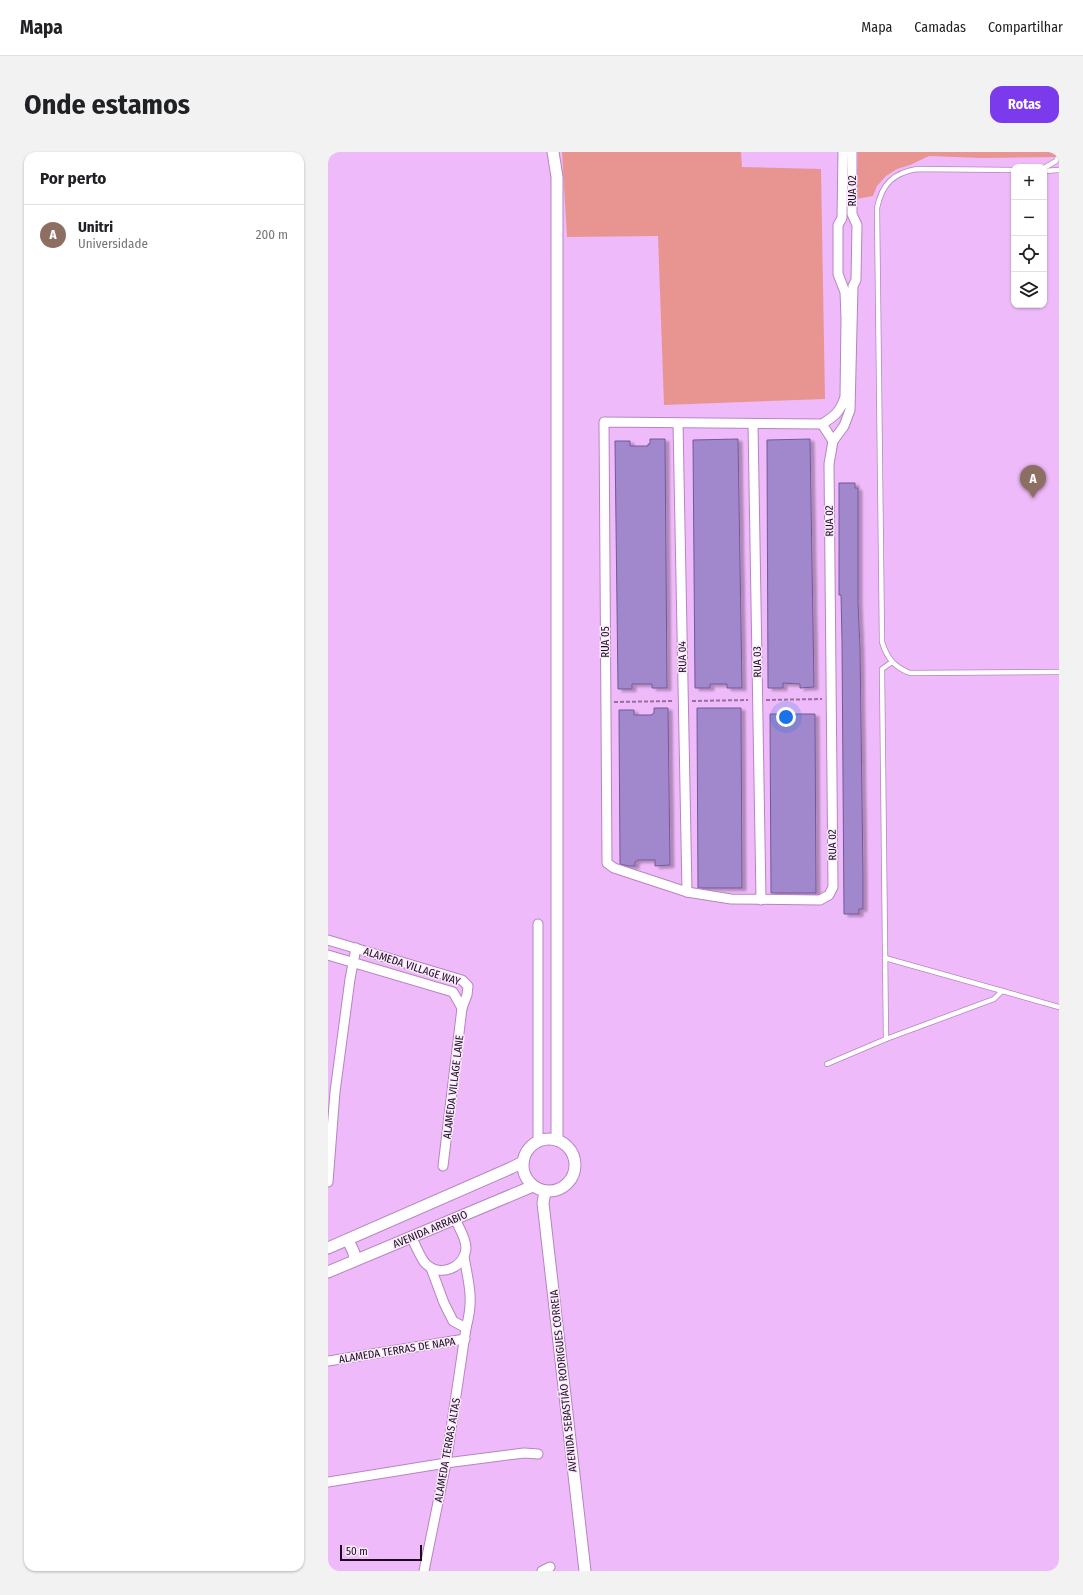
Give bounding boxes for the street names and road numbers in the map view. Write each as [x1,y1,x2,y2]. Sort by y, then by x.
street label: RUA 02 [846,175,859,207]
street label: RUA 02 [823,505,836,537]
street label: RUA 05 [599,626,612,658]
street label: RUA 04 [676,640,689,673]
street label: RUA 03 [751,646,764,678]
street label: RUA 02 [826,829,839,861]
street label: ALAMEDA VILLAGE WAY [362,945,462,988]
street label: ALAMEDA VILLAGE LANE [441,1034,466,1140]
street label: AVENIDA ARRABIO [391,1208,470,1251]
street label: AVENIDA SEBASTIÃO RODRIGUES CORREIA [547,1289,580,1473]
street label: ALAMEDA TERRAS DE NAPA [338,1335,456,1366]
street label: ALAMEDA TERRAS ALTAS [432,1396,463,1503]

